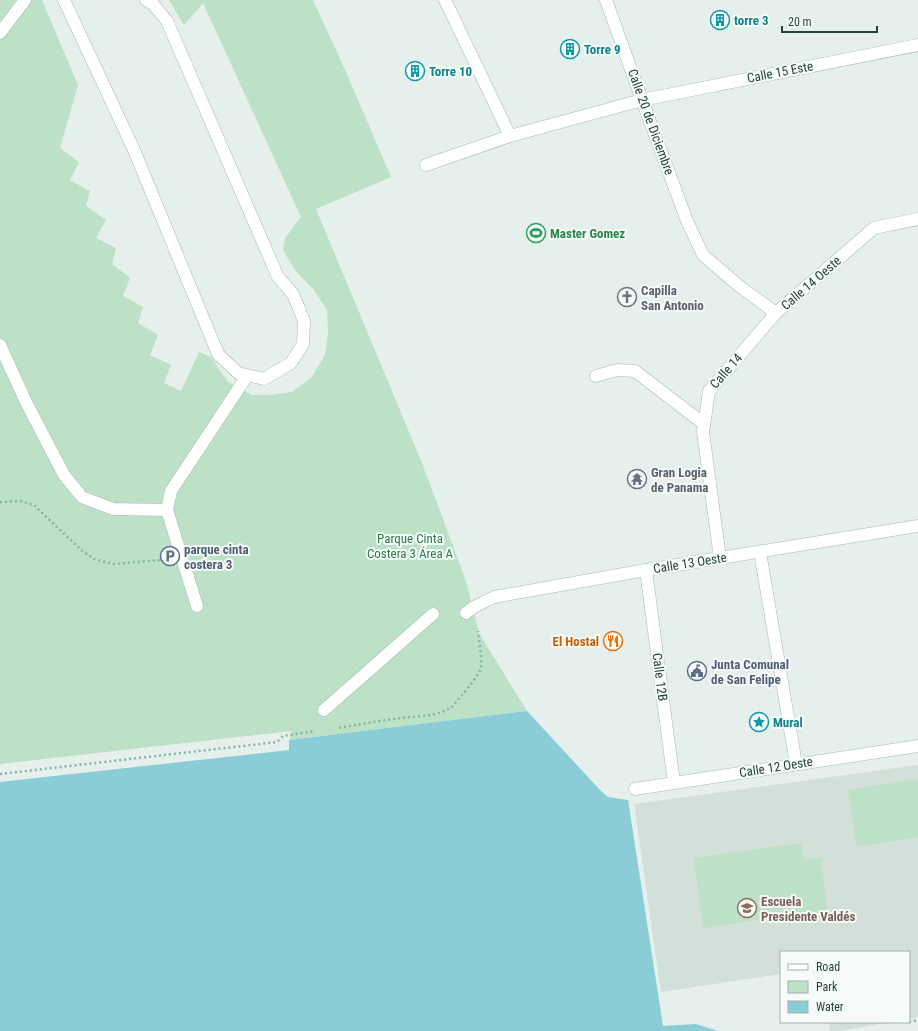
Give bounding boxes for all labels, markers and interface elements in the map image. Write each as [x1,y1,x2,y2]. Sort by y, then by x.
scale bar [782,8,877,34]
building icon: torre 3 [709,9,731,31]
place label: torre 3 [734,13,769,28]
text: 20 m [788,15,812,29]
building icon: Torre 9 [559,38,581,60]
place label: Torre 9 [584,42,621,57]
street label: Calle 15 Este [746,58,814,86]
building icon: Torre 10 [404,60,426,82]
place label: Torre 10 [429,64,472,79]
street label: Calle 20 de Diciembre [625,67,677,177]
sports icon: Master Gomez [525,222,547,244]
place label: Master Gomez [550,226,625,241]
street label: Calle 14 Oeste [778,253,844,313]
place label: Capilla San Antonio [641,283,704,313]
church icon: Capilla San Antonio [616,286,638,308]
street label: Calle 14 [707,350,746,392]
place label: Gran Logia de Panama [651,465,708,495]
temple icon: Gran Logia de Panama [626,468,648,490]
park label: Parque Cinta Costera 3 Área A [367,531,454,561]
place label: parque cinta costera 3 [184,542,249,572]
parking icon: parque cinta costera 3 [159,545,181,567]
street label: Calle 13 Oeste [652,550,728,576]
restaurant icon: El Hostal [602,630,624,652]
place label: El Hostal [553,634,599,649]
street label: Calle 12B [650,652,670,702]
place label: Junta Comunal de San Felipe [711,657,789,687]
public building icon: Junta Comunal de San Felipe [686,660,708,682]
place icon: Mural [748,711,770,733]
place label: Mural [773,715,803,730]
street label: Calle 12 Oeste [738,754,814,780]
place label: Escuela Presidente Valdés [761,894,856,924]
school or university icon: Escuela Presidente Valdés [736,897,758,919]
legend [780,951,910,1023]
text: Road [816,960,840,974]
text: Park [816,980,838,994]
text: Water [816,1000,844,1014]

